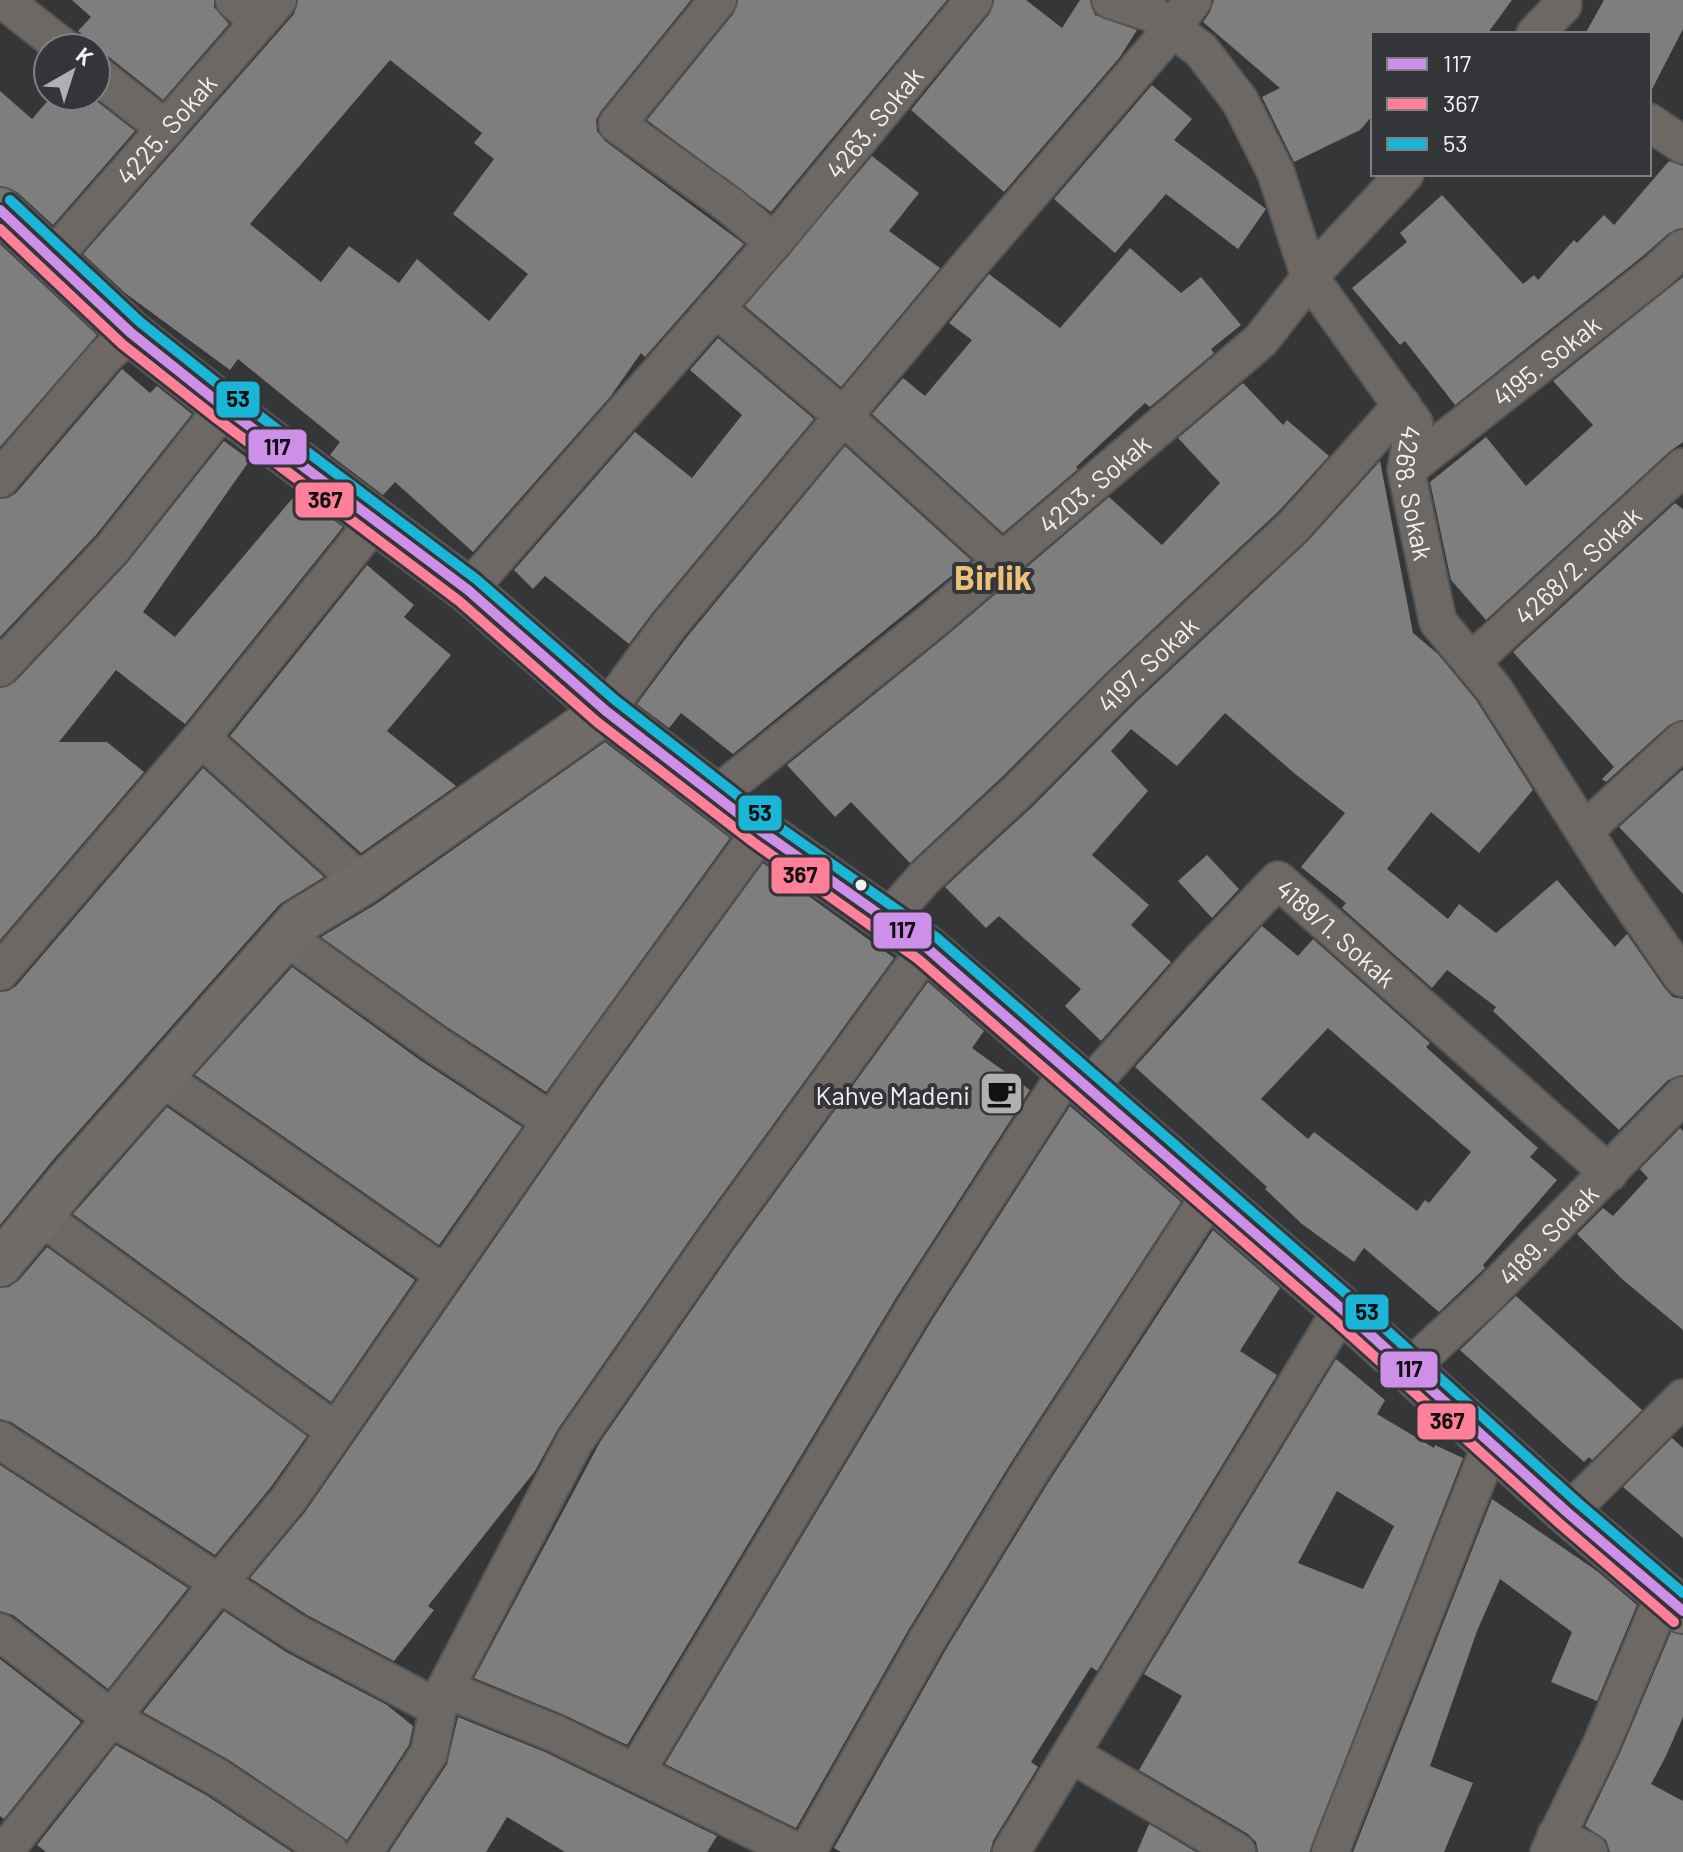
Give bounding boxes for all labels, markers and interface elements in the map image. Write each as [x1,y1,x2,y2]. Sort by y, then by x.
north arrow [32,32,112,112]
legend [1371,32,1651,176]
text: K [72,41,99,70]
text: 117 [1443,48,1471,77]
street label: 4263. Sokak [818,59,929,184]
street label: 4225. Sokak [109,67,222,190]
text: 367 [1443,88,1479,117]
text: 53 [1443,128,1468,157]
street label: 4195. Sokak [1486,308,1606,412]
line badge: 53 [215,380,261,419]
text: 53 [226,385,250,411]
street label: 4268. Sokak [1390,424,1440,563]
street label: 4203. Sokak [1031,427,1156,539]
line badge: 117 [247,428,308,466]
text: 117 [264,433,290,459]
line badge: 367 [294,481,355,519]
text: 367 [308,486,342,512]
street label: 4268/2. Sokak [1507,499,1647,630]
district label: Birlik [954,556,1032,597]
street label: 4197. Sokak [1090,609,1204,718]
line badge: 53 [737,794,783,832]
text: 53 [748,799,772,825]
line badge: 367 [770,856,831,895]
text: 367 [783,861,817,887]
street label: 4189/1. Sokak [1271,871,1403,993]
unlabelled marker [853,877,869,893]
line badge: 117 [872,911,933,950]
text: 117 [889,916,915,942]
cafe icon: Kahve Madeni [977,1070,1025,1118]
place label: Kahve Madeni [816,1079,970,1110]
street label: 4189. Sokak [1491,1177,1603,1291]
line badge: 53 [1344,1293,1390,1331]
text: 53 [1355,1298,1379,1324]
line badge: 117 [1379,1350,1439,1389]
text: 117 [1396,1355,1422,1381]
line badge: 367 [1416,1402,1477,1441]
text: 367 [1430,1407,1464,1433]

